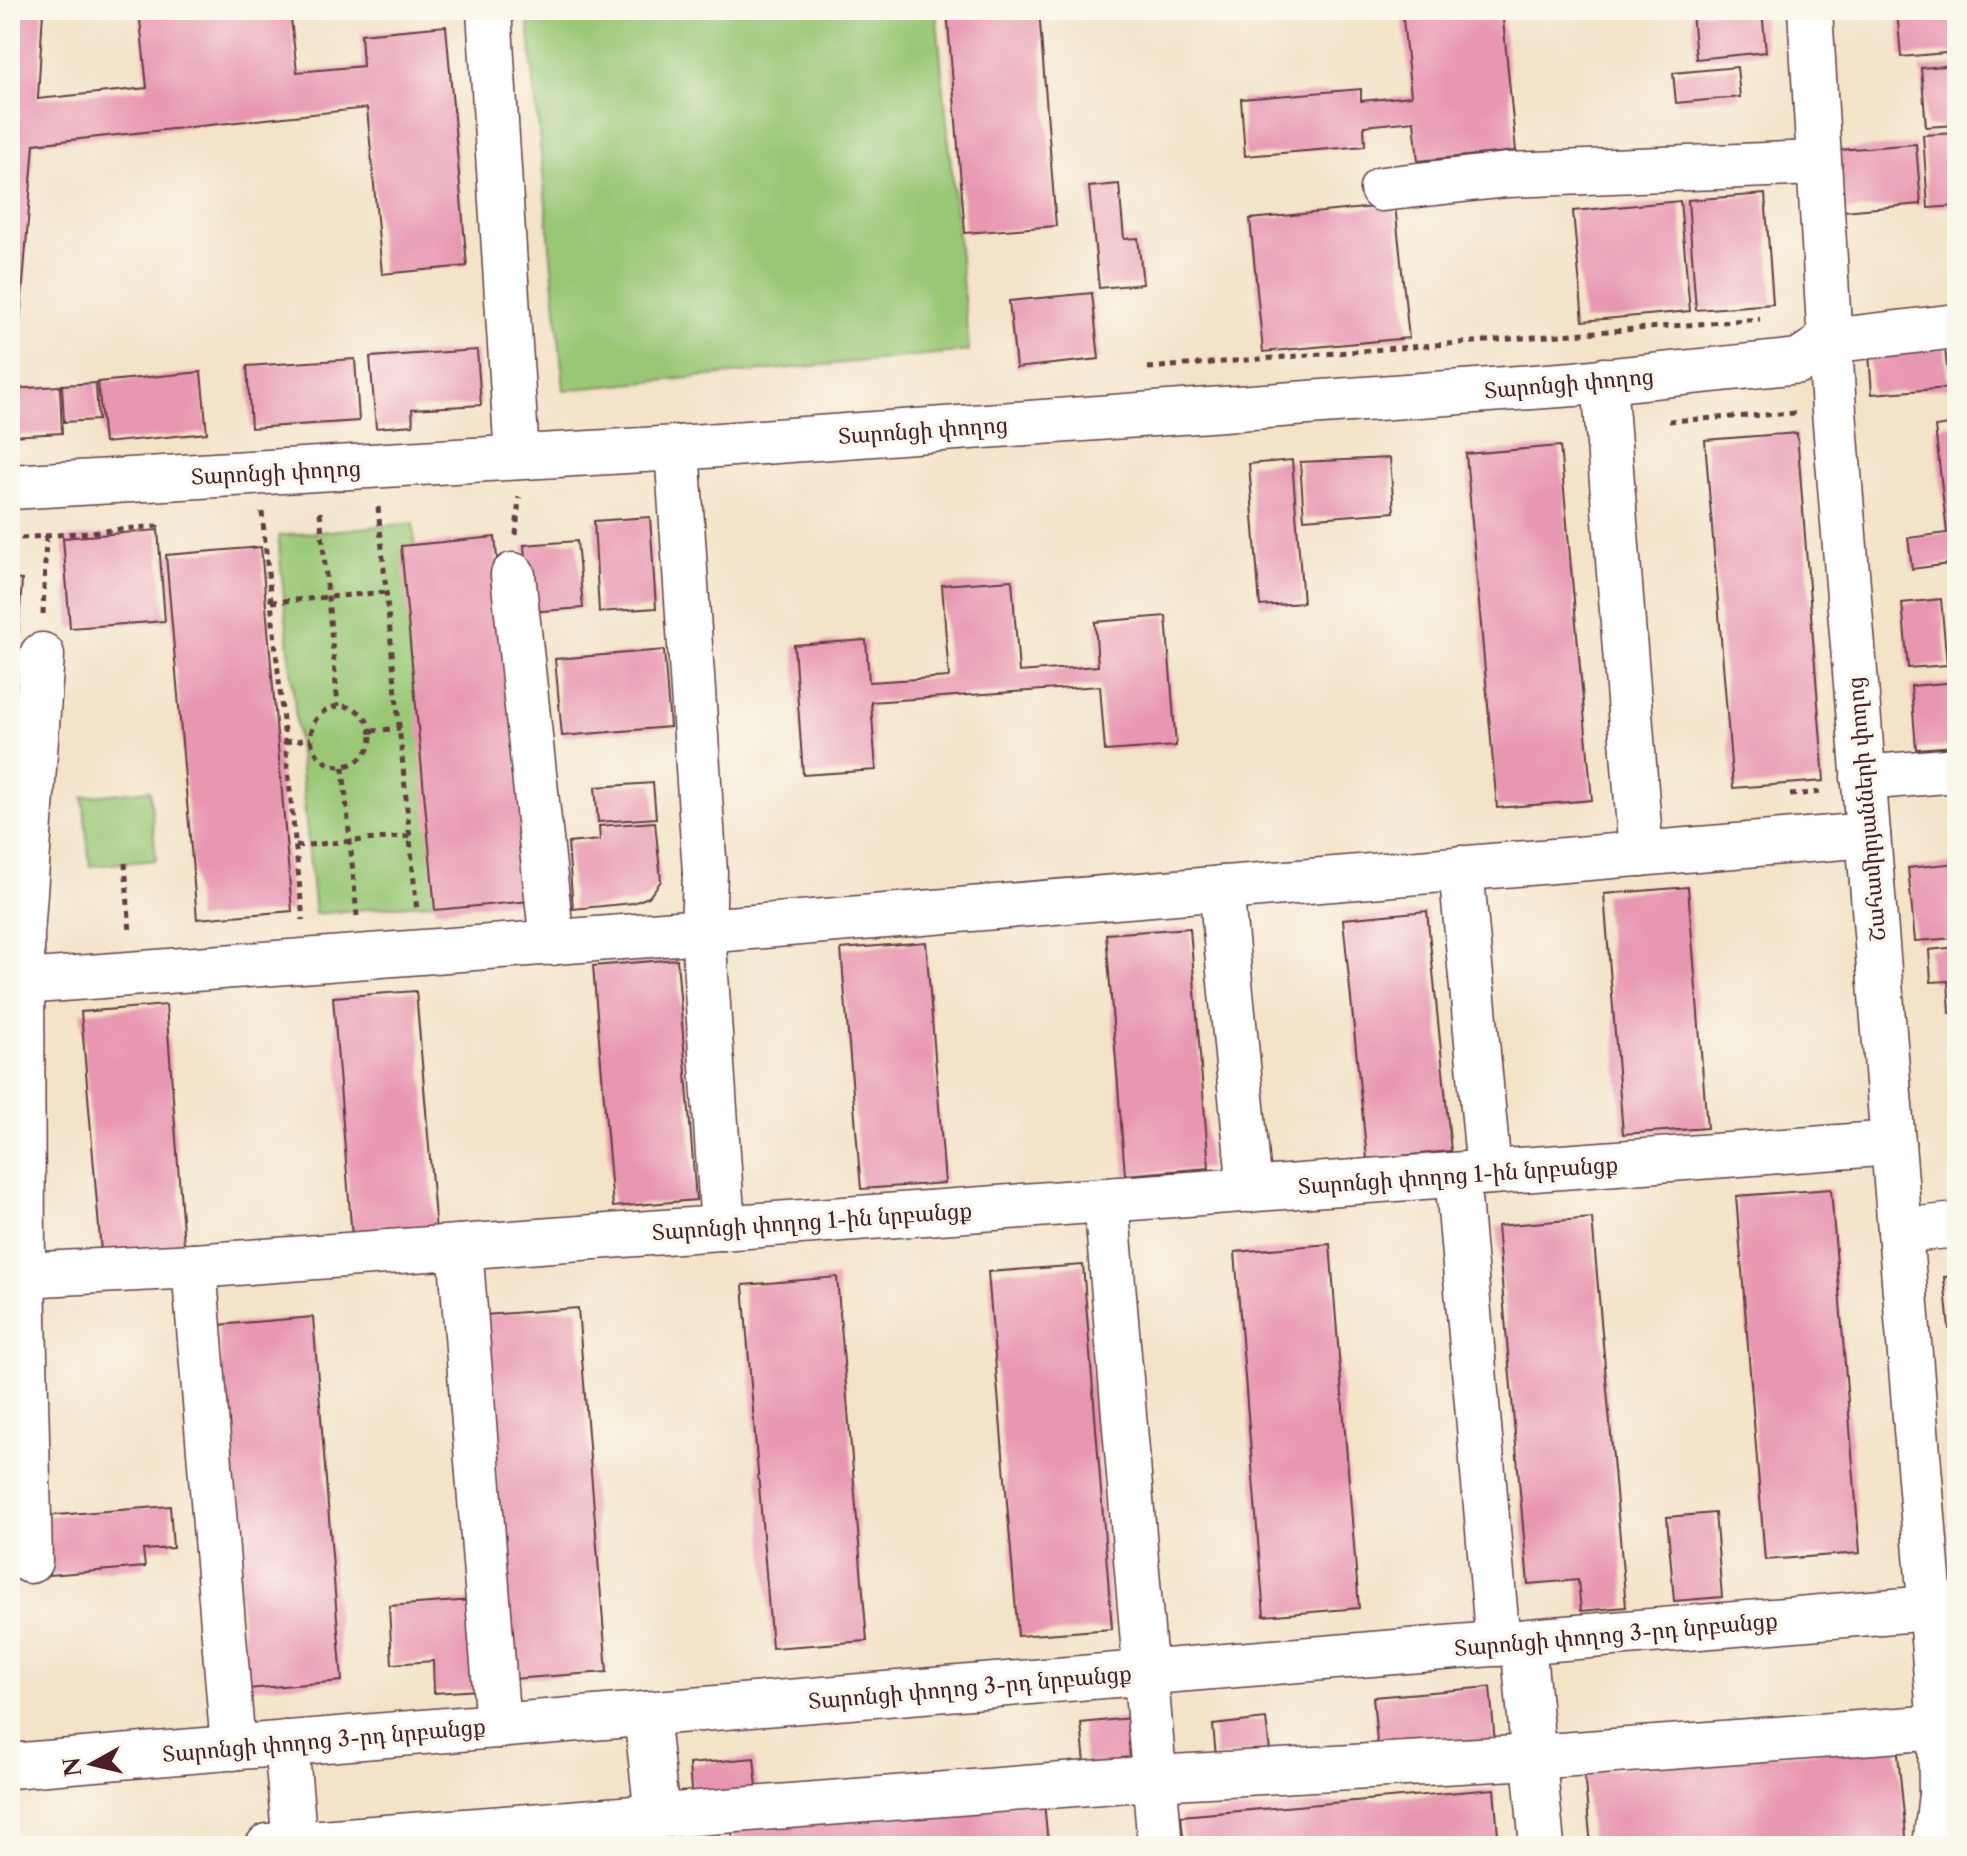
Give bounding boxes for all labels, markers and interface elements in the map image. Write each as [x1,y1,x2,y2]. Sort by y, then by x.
street label: Տարոնցի փողոց [1483,363,1655,404]
street label: Տարոնցի փողոց [837,411,1009,450]
street label: Տարոնցի փողոց [190,455,362,490]
street label: Շահամիրյանների փողոց [1841,676,1892,942]
street label: Տարոնցի փողոց 1-ին նրբանցք [1297,1151,1619,1200]
street label: Տարոնցի փողոց 1-ին նրբանցք [651,1197,973,1246]
street label: Տարոնցի փողոց 3-րդ նրբանցք [1453,1607,1779,1662]
street label: Տարոնցի փողոց 3-րդ նրբանցք [807,1660,1133,1715]
street label: Տարոնցի փողոց 3-րդ նրբանցք [161,1713,487,1768]
north arrow [52,1724,132,1804]
text: N [58,1755,87,1778]

